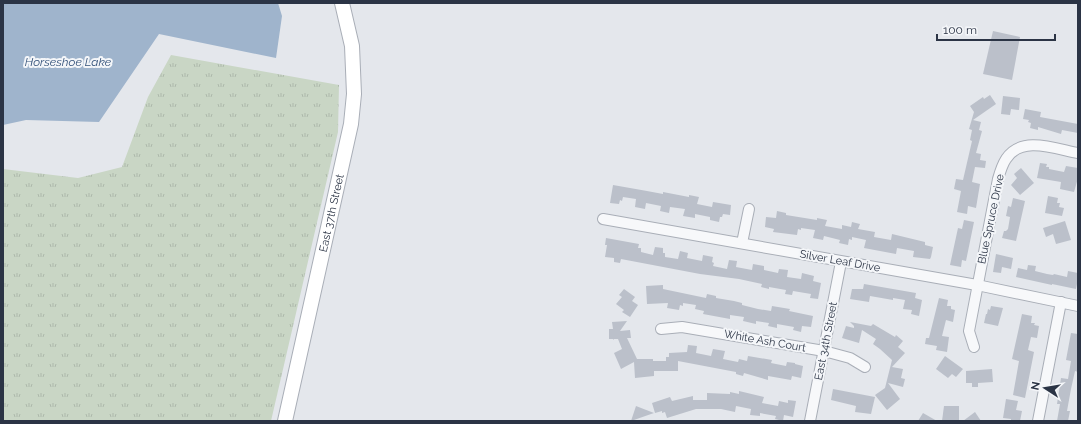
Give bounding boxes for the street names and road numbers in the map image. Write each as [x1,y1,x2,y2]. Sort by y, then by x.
street label: East 37th Street [316,172,346,253]
street label: Blue Spruce Drive [975,172,1007,265]
street label: Silver Leaf Drive [799,248,882,275]
street label: East 34th Street [812,300,840,381]
street label: White Ash Court [723,327,807,355]

